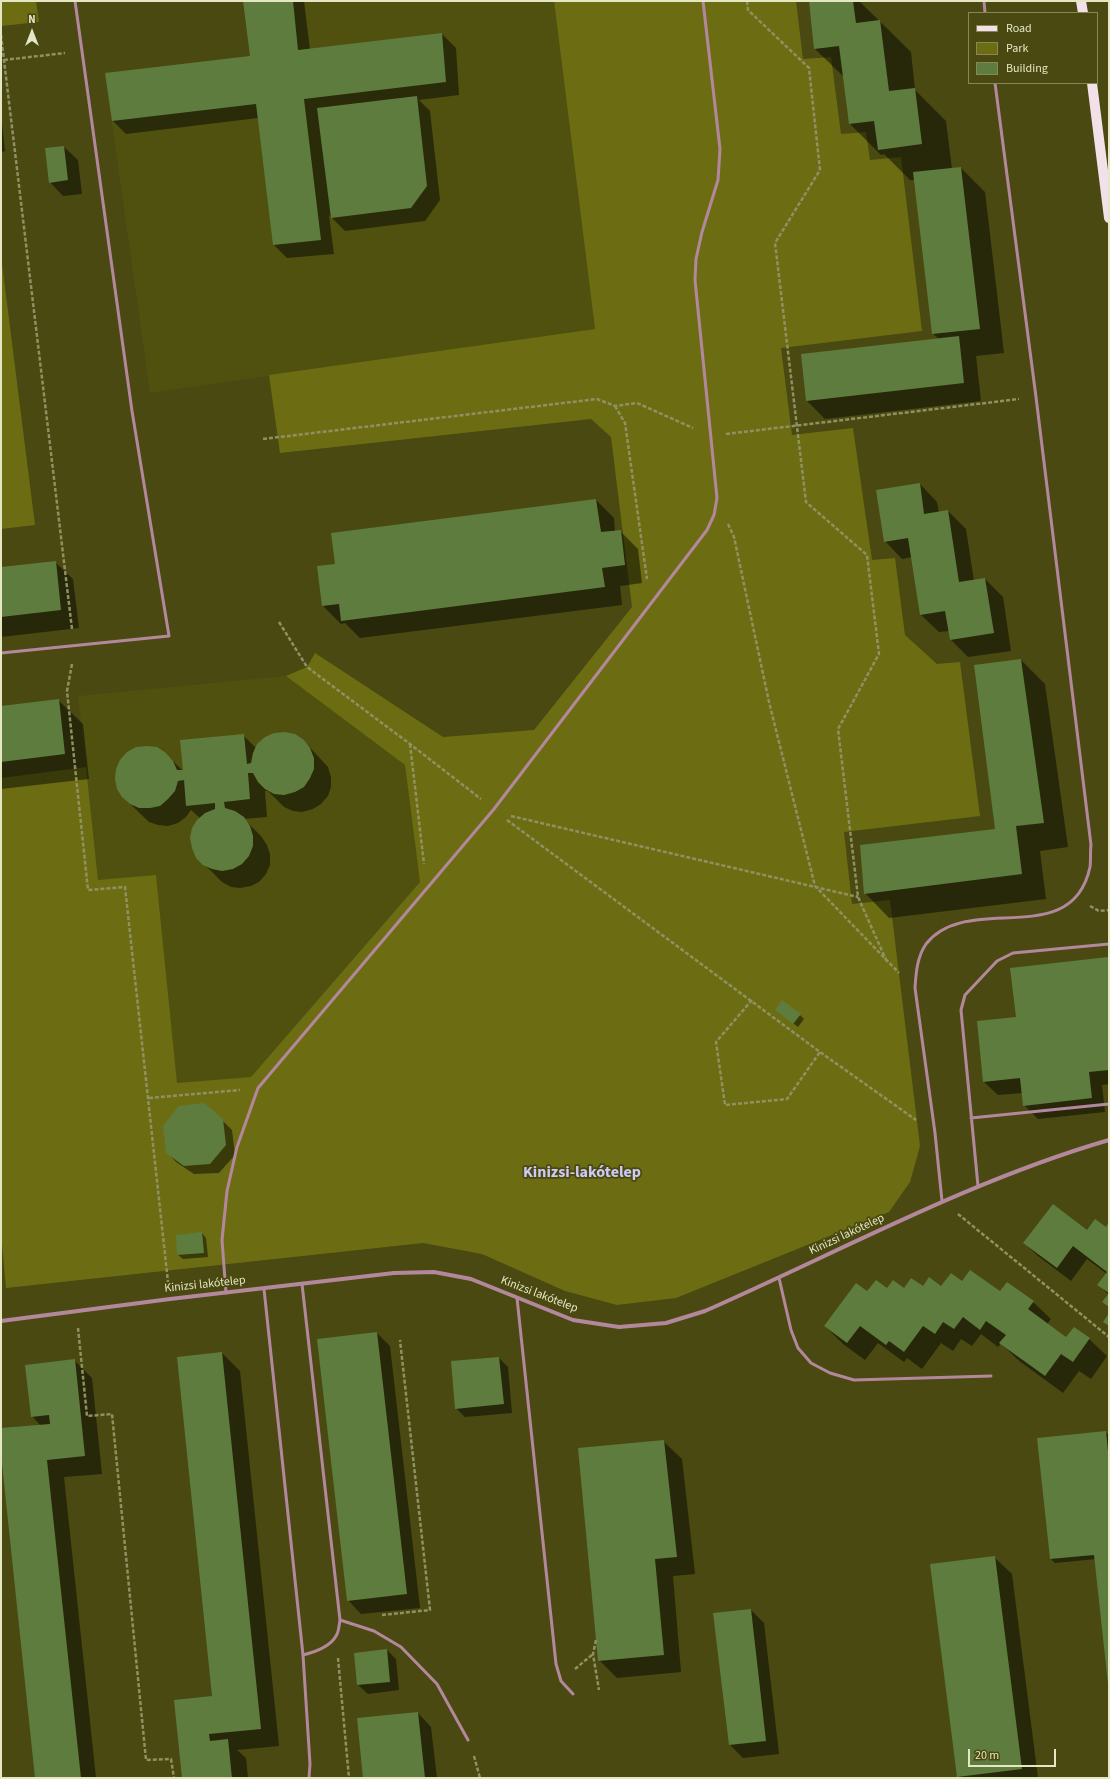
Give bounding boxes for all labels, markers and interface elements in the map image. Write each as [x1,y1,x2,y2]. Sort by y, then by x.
north arrow [12,12,52,52]
text: N [28,12,36,27]
legend [968,12,1098,84]
text: Road [1006,20,1032,37]
text: Park [1006,40,1028,57]
text: Building [1006,60,1048,77]
district label: Kinizsi-lakótelep [523,1163,641,1183]
street label: Kinizsi lakótelep [807,1211,887,1259]
street label: Kinizsi lakótelep [164,1274,246,1296]
street label: Kinizsi lakótelep [498,1274,580,1316]
scale bar [970,1741,1058,1767]
text: 20 m [975,1747,999,1764]

